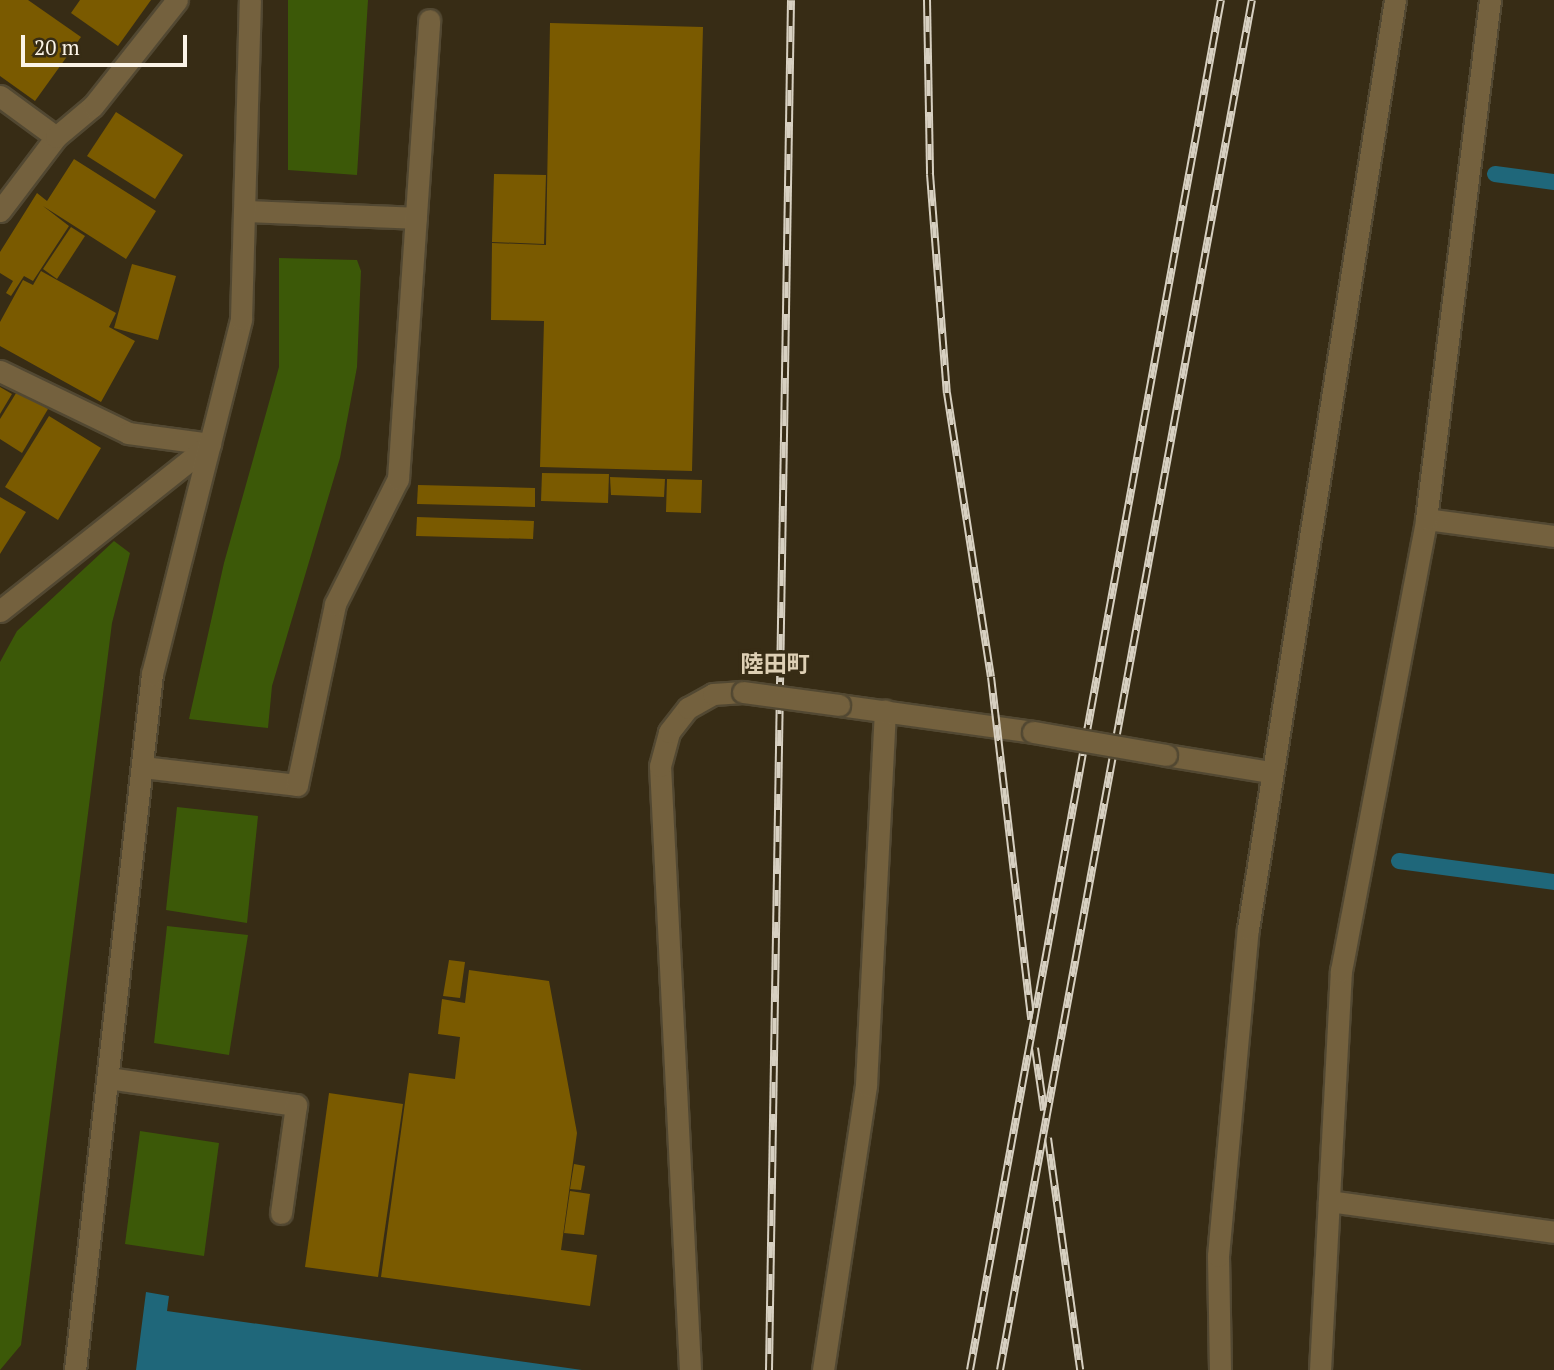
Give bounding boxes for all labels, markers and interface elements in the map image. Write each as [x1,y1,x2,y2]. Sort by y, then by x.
scale bar [24,21,191,65]
text: 20 m [34,33,80,61]
district label: 陸田町 [741,650,809,678]

